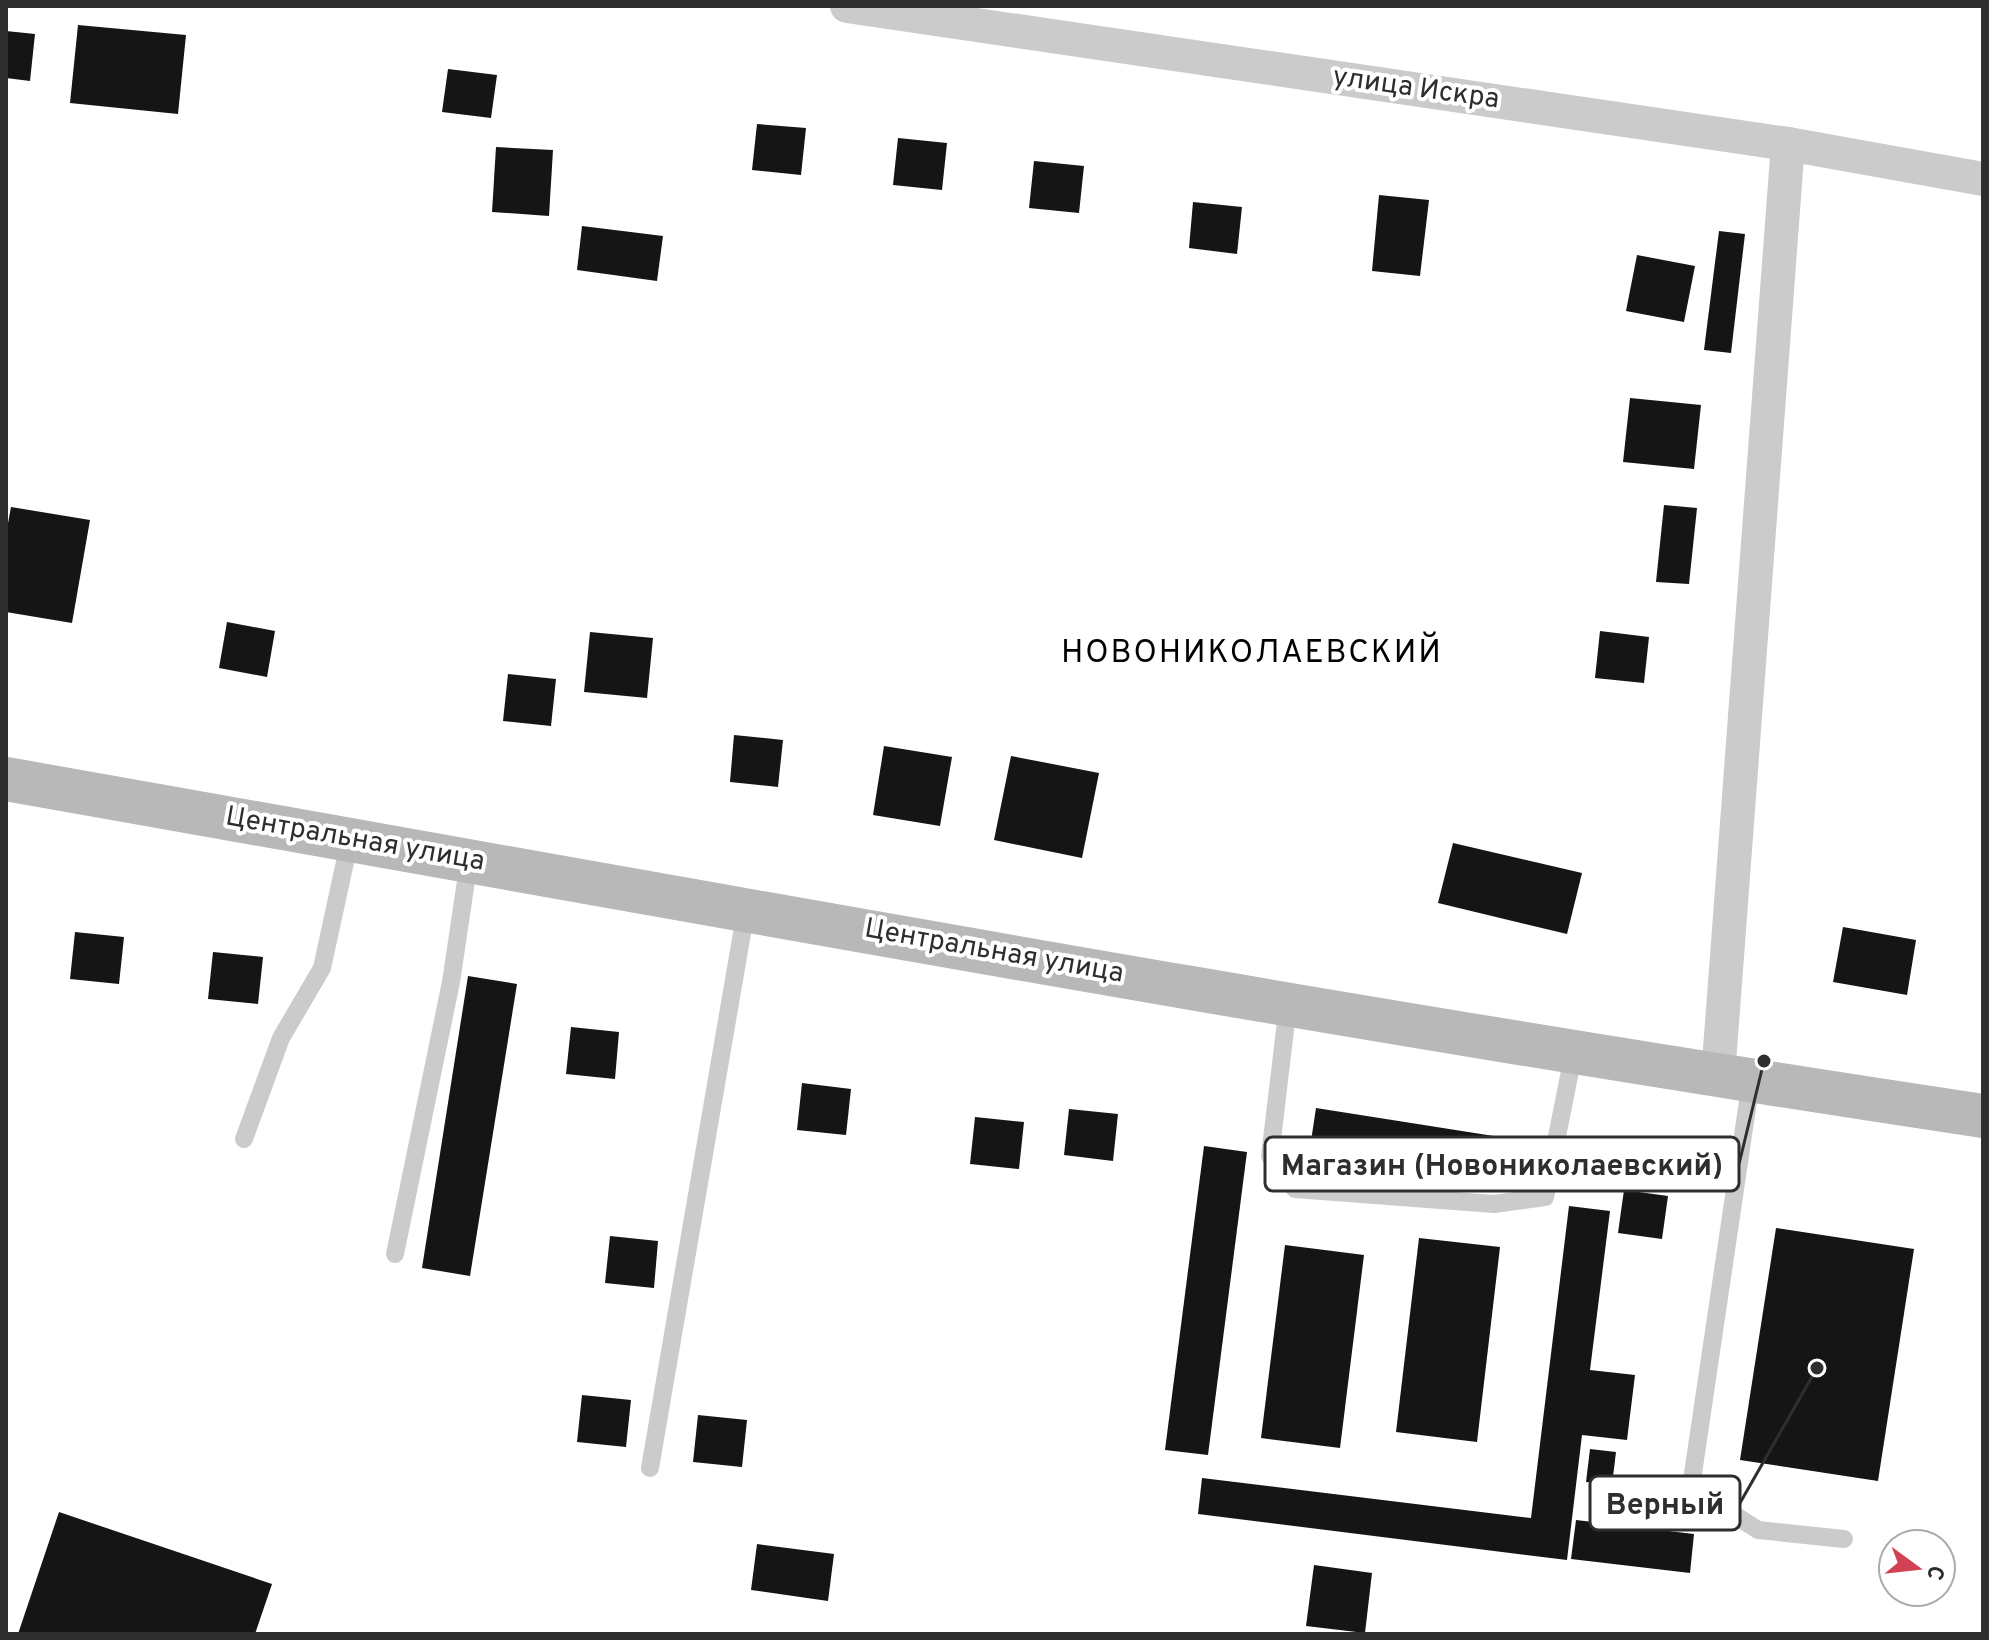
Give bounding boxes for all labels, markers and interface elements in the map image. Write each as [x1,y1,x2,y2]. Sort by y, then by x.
street label: улица Искра [1330,59,1502,119]
district label: НОВОНИКОЛАЕВСКИЙ [1061,631,1443,674]
street label: Центральная улица [223,799,487,881]
street label: Центральная улица [862,911,1126,993]
callout: Магазин (Новониколаевский) [1265,1137,1739,1191]
text: Магазин (Новониколаевский) [1281,1149,1723,1186]
callout: Верный [1590,1476,1740,1530]
text: Верный [1606,1488,1724,1525]
north arrow [1877,1528,1957,1608]
text: С [1919,1562,1949,1583]

